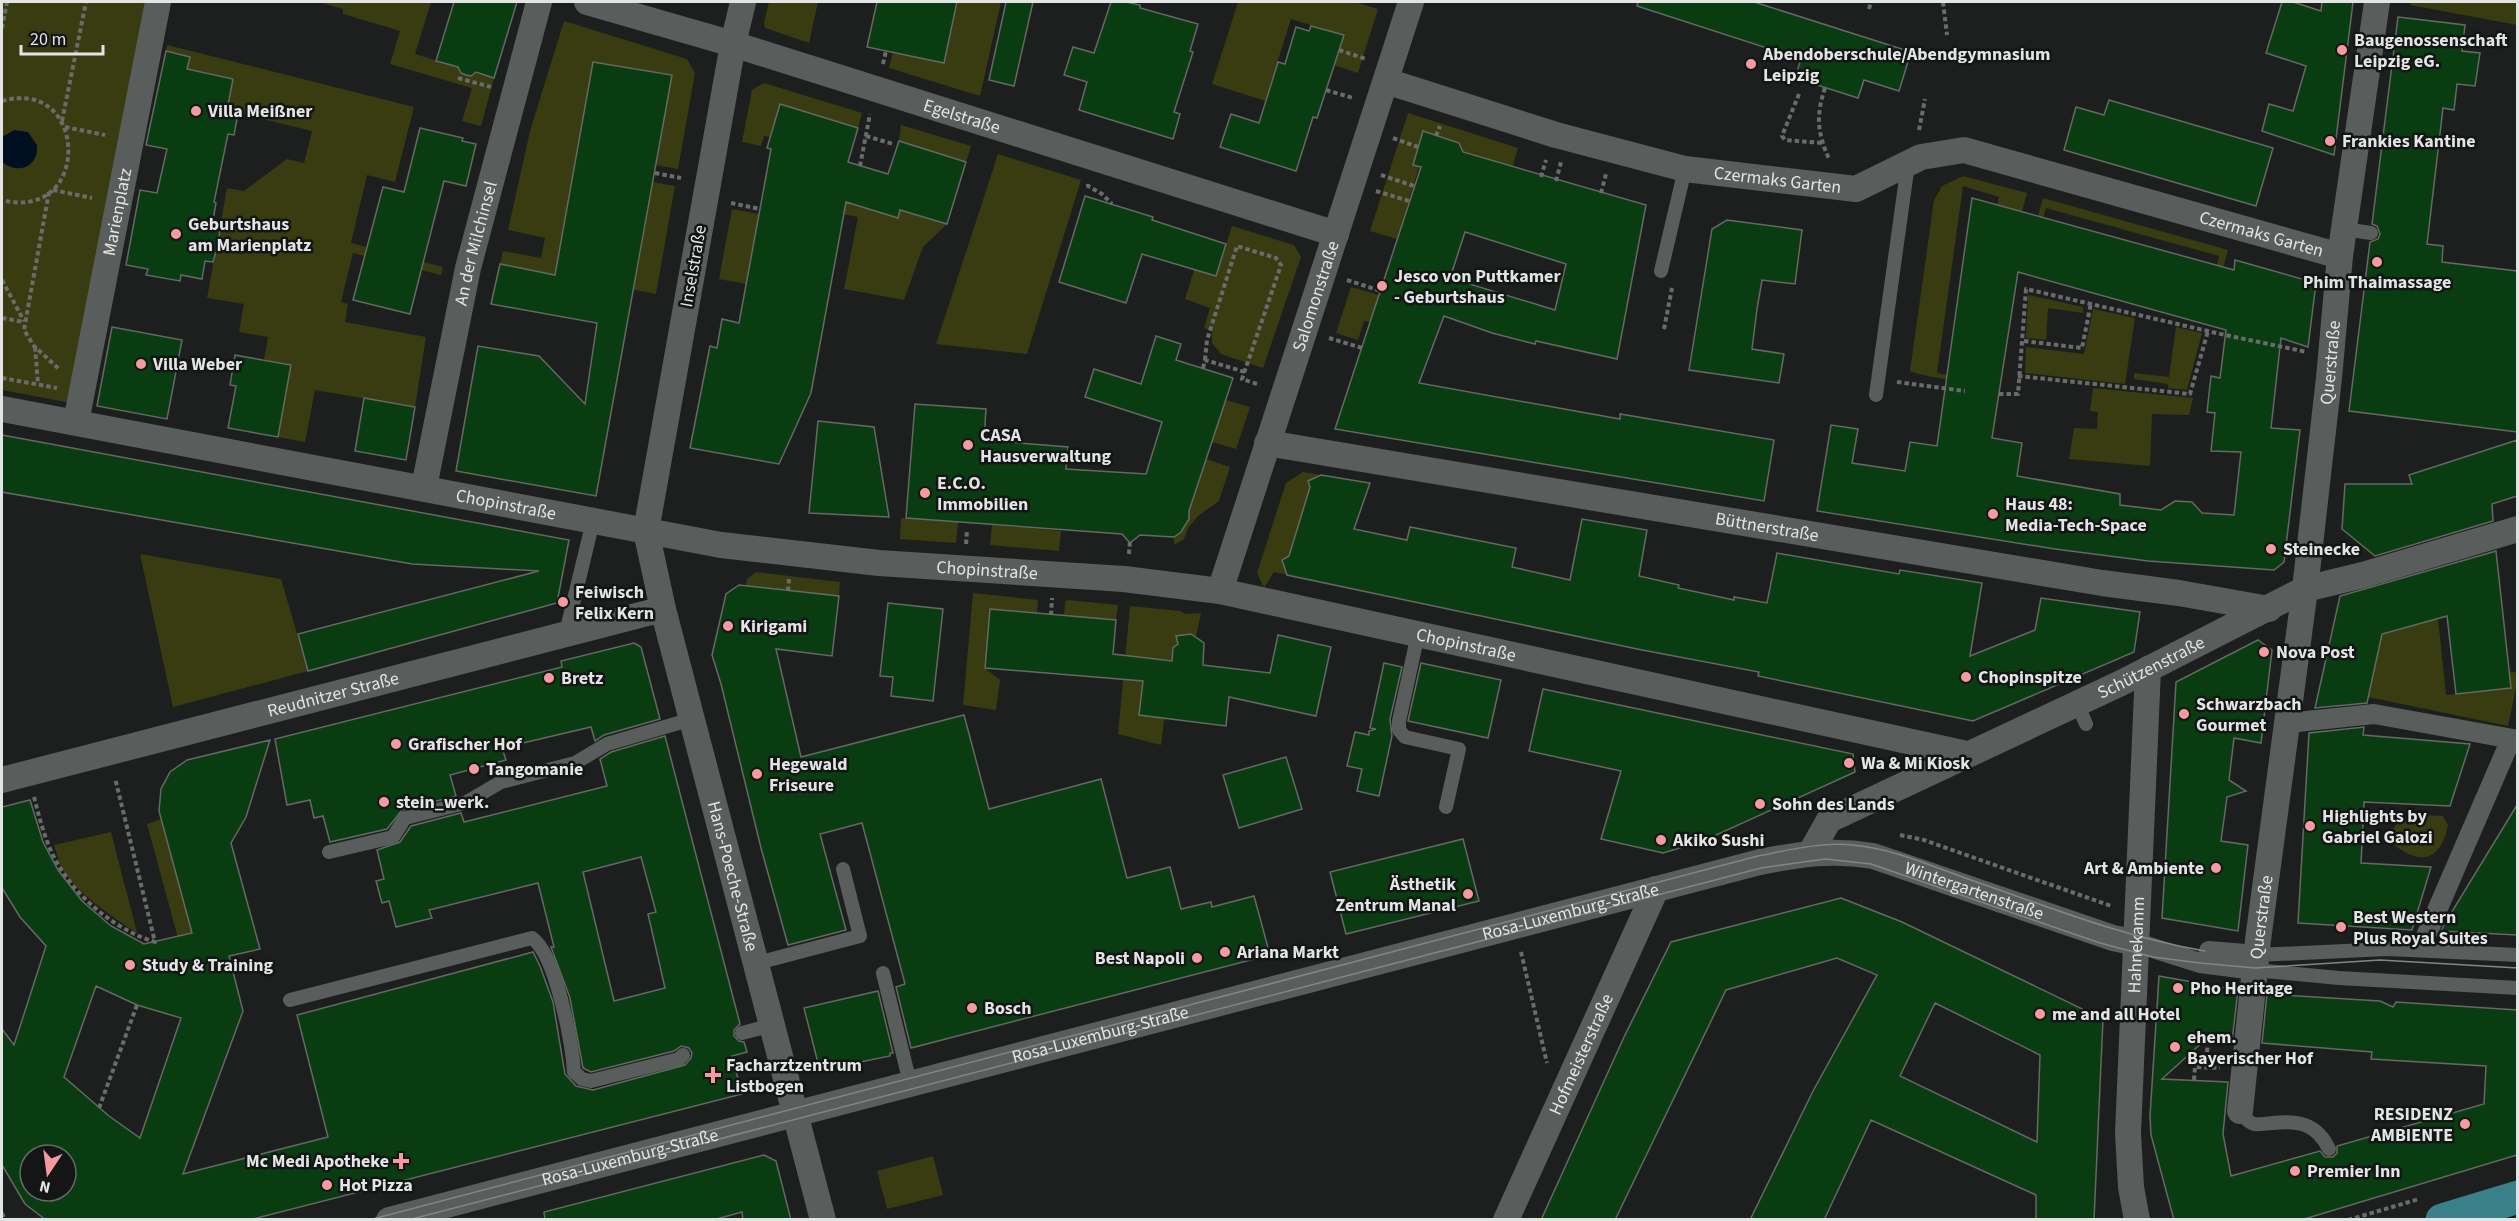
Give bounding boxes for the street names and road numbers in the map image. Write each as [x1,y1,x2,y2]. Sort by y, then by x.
street label: Egelstraße [920,93,1003,140]
street label: Czermaks Garten [1712,160,1843,200]
street label: Marienplatz [97,166,138,258]
street label: An der Milchinsel [449,179,504,308]
street label: Czermaks Garten [2196,205,2326,264]
street label: Inselstraße [674,223,713,309]
street label: Salomonstraße [1286,238,1346,355]
street label: Querstraße [2314,319,2347,406]
street label: Chopinstraße [454,483,558,527]
street label: Büttnerstraße [1713,506,1821,548]
street label: Chopinstraße [935,555,1039,586]
street label: Chopinstraße [1414,622,1518,668]
street label: Schützenstraße [2093,630,2209,705]
street label: Reudnitzer Straße [265,666,402,724]
street label: Hans-Poeche-Straße [701,799,764,954]
street label: Wintergartenstraße [1901,856,2047,926]
street label: Querstraße [2244,874,2280,960]
street label: Rosa-Luxemburg-Straße [1479,877,1662,947]
street label: Hahnekamm [2122,896,2151,994]
street label: Hofmeisterstraße [1543,990,1620,1119]
street label: Rosa-Luxemburg-Straße [1009,1000,1191,1070]
street label: Rosa-Luxemburg-Straße [539,1123,721,1193]

